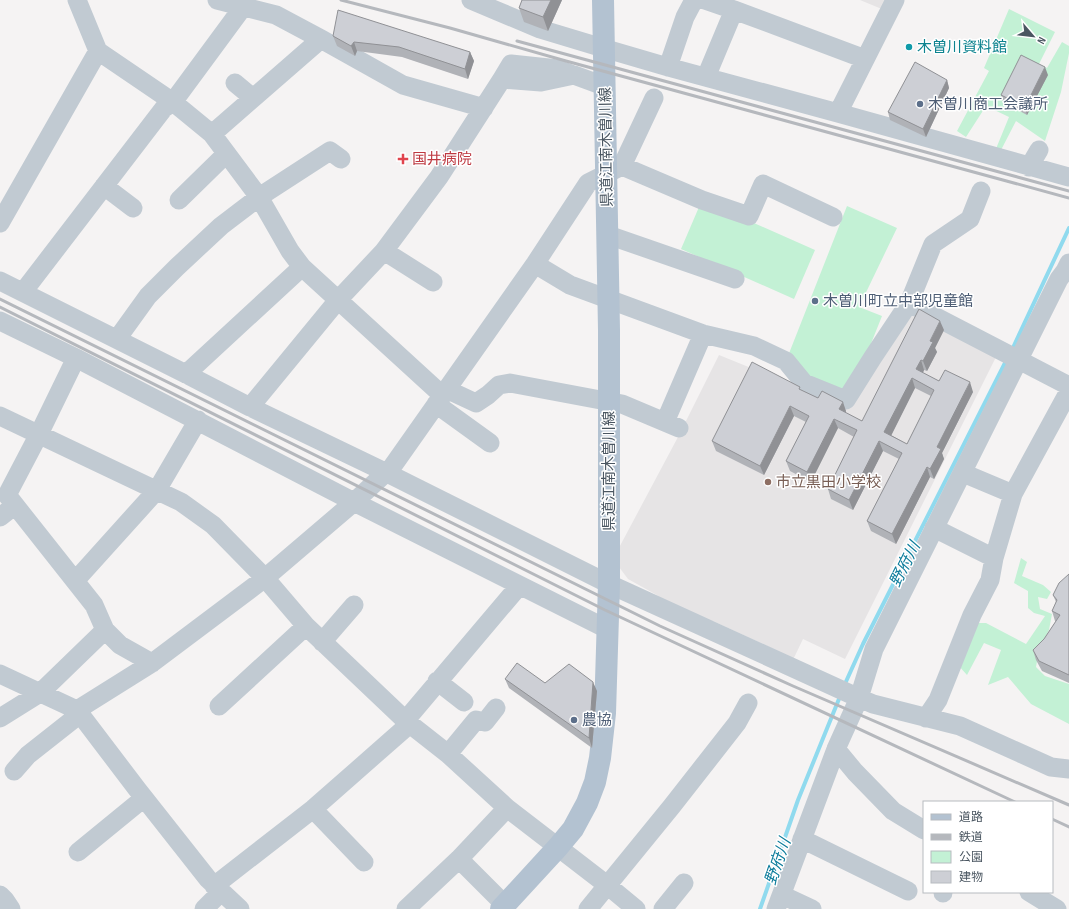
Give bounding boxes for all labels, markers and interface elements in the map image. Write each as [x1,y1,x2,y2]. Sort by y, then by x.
north arrow [1013,16,1053,56]
text: N [1034,35,1049,46]
place label: 木曽川資料館 [917,38,1007,57]
marker: 木曽川資料館 [904,42,914,52]
street label: 県道江南木曽川線 [596,87,617,207]
place label: 木曽川商工会議所 [928,95,1048,114]
marker: 木曽川商工会議所 [915,99,925,109]
place label: 国井病院 [412,150,472,169]
marker: 国井病院 [397,153,409,165]
place label: 木曽川町立中部児童館 [823,292,973,311]
marker: 木曽川町立中部児童館 [810,296,820,306]
street label: 県道江南木曽川線 [600,411,619,531]
place label: 市立黒田小学校 [776,473,881,492]
marker: 市立黒田小学校 [763,477,773,487]
water label: 野府川 [886,537,926,590]
place label: 農協 [582,711,612,730]
marker: 農協 [569,715,579,725]
legend [923,801,1053,893]
text: 道路 [959,810,983,825]
text: 鉄道 [959,830,983,845]
water label: 野府川 [762,834,796,887]
text: 公園 [959,850,983,865]
text: 建物 [959,870,983,885]

